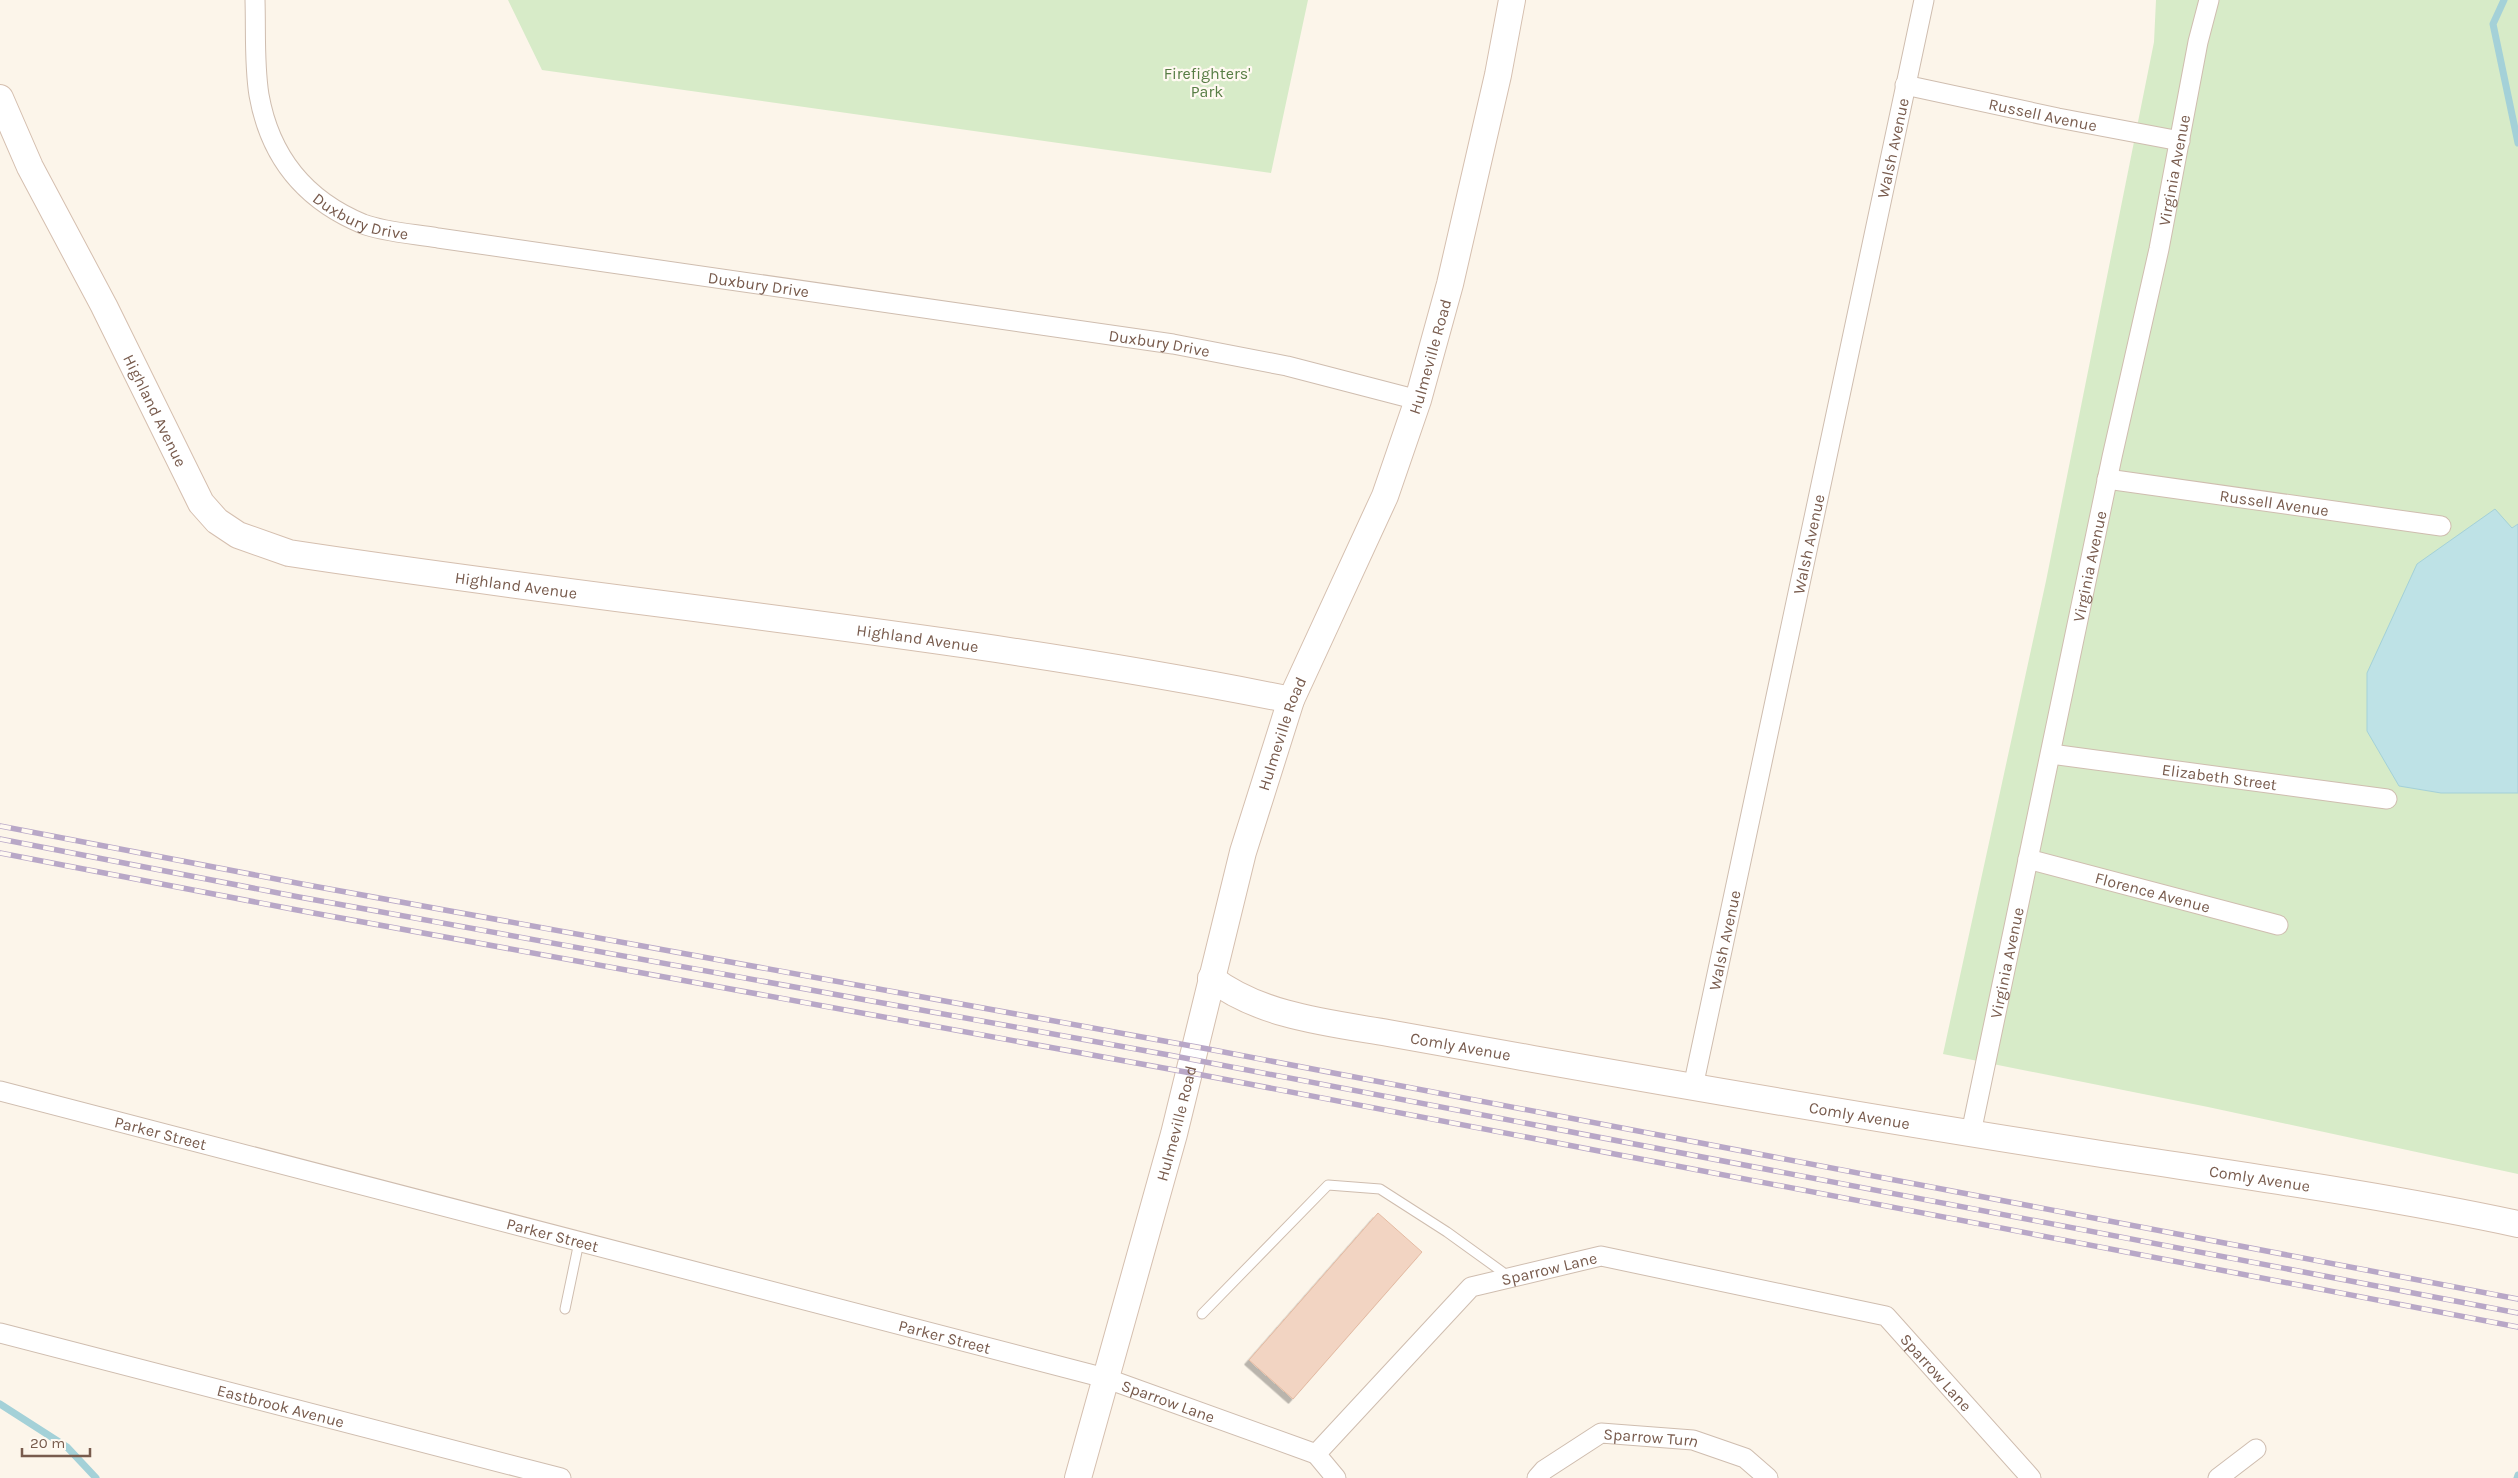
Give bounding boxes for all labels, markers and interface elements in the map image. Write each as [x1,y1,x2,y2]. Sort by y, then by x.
park label: Firefighters' Park [1164,64,1250,101]
street label: Russell Avenue [1987,94,2098,135]
street label: Walsh Avenue [1873,96,1913,200]
street label: Virginia Avenue [2155,113,2194,227]
street label: Duxbury Drive [309,189,410,244]
street label: Duxbury Drive [707,268,810,301]
street label: Hulmeville Road [1405,297,1455,417]
street label: Duxbury Drive [1107,326,1211,361]
street label: Highland Avenue [119,351,191,470]
street label: Russell Avenue [2218,486,2330,520]
street label: Walsh Avenue [1789,493,1829,596]
street label: Virginia Avenue [2069,509,2111,623]
street label: Highland Avenue [454,568,578,603]
street label: Highland Avenue [855,620,980,656]
street label: Hulmeville Road [1254,674,1310,793]
street label: Elizabeth Street [2161,760,2278,794]
street label: Florence Avenue [2093,868,2212,917]
street label: Walsh Avenue [1705,889,1745,992]
street label: Virginia Avenue [1986,906,2028,1020]
street label: Comly Avenue [1409,1028,1512,1065]
street label: Hulmeville Road [1152,1064,1200,1183]
street label: Comly Avenue [1808,1098,1911,1133]
street label: Parker Street [113,1112,209,1154]
street label: Comly Avenue [2208,1161,2311,1196]
street label: Parker Street [505,1214,601,1256]
street label: Sparrow Lane [1499,1248,1599,1289]
street label: Parker Street [897,1316,993,1358]
street label: Sparrow Lane [1896,1330,1976,1415]
street label: Sparrow Lane [1119,1376,1217,1427]
street label: Eastbrook Avenue [215,1381,346,1432]
street label: Sparrow Turn [1603,1424,1702,1451]
scale bar [22,1426,90,1458]
text: 20 m [30,1434,65,1452]

